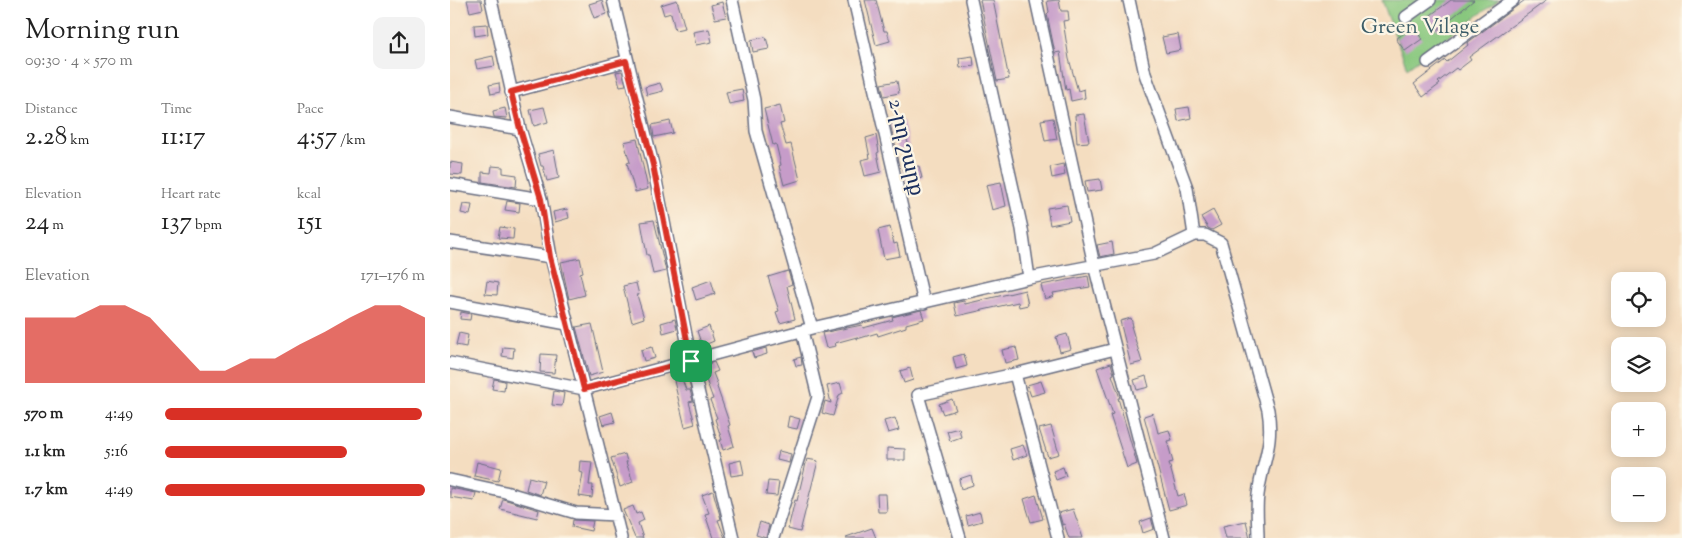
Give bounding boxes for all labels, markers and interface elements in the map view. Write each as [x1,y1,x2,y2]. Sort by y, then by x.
text: Morning run [25,11,180,51]
park label: Green Vilage [1361,13,1479,43]
button: share [373,17,425,69]
text: 09:30 · 4 × 570 m [25,50,133,73]
street label: 2-րդ շարք [879,96,931,199]
text: Distance [25,100,78,120]
text: Time [161,100,192,120]
text: Pace [297,100,324,120]
text: 2.28 [25,120,67,156]
text: 11:17 [161,120,206,156]
text: 4:57 [297,120,337,156]
text: km [67,131,89,151]
text: /km [337,131,365,151]
text: Elevation [25,185,82,205]
text: Heart rate [161,185,221,205]
text: kcal [297,185,321,205]
text: 24 [25,205,49,241]
text: 137 [161,205,192,241]
text: 151 [297,205,323,241]
text: m [49,216,64,236]
text: bpm [192,216,222,236]
text: Elevation [25,265,90,288]
text: 171–176 m [360,265,425,288]
map controls [1611,272,1666,522]
button: locate [1611,272,1666,327]
button: layers [1611,337,1666,392]
pin [670,340,712,382]
icon: arrive [677,347,705,375]
button: + [1611,402,1666,457]
text: 570 m [25,403,63,426]
text: 4:49 [105,403,133,426]
text: 1.1 km [25,441,65,464]
text: 5:16 [105,441,128,464]
button: − [1611,467,1666,522]
text: 1.7 km [25,479,68,502]
text: 4:49 [105,479,133,502]

